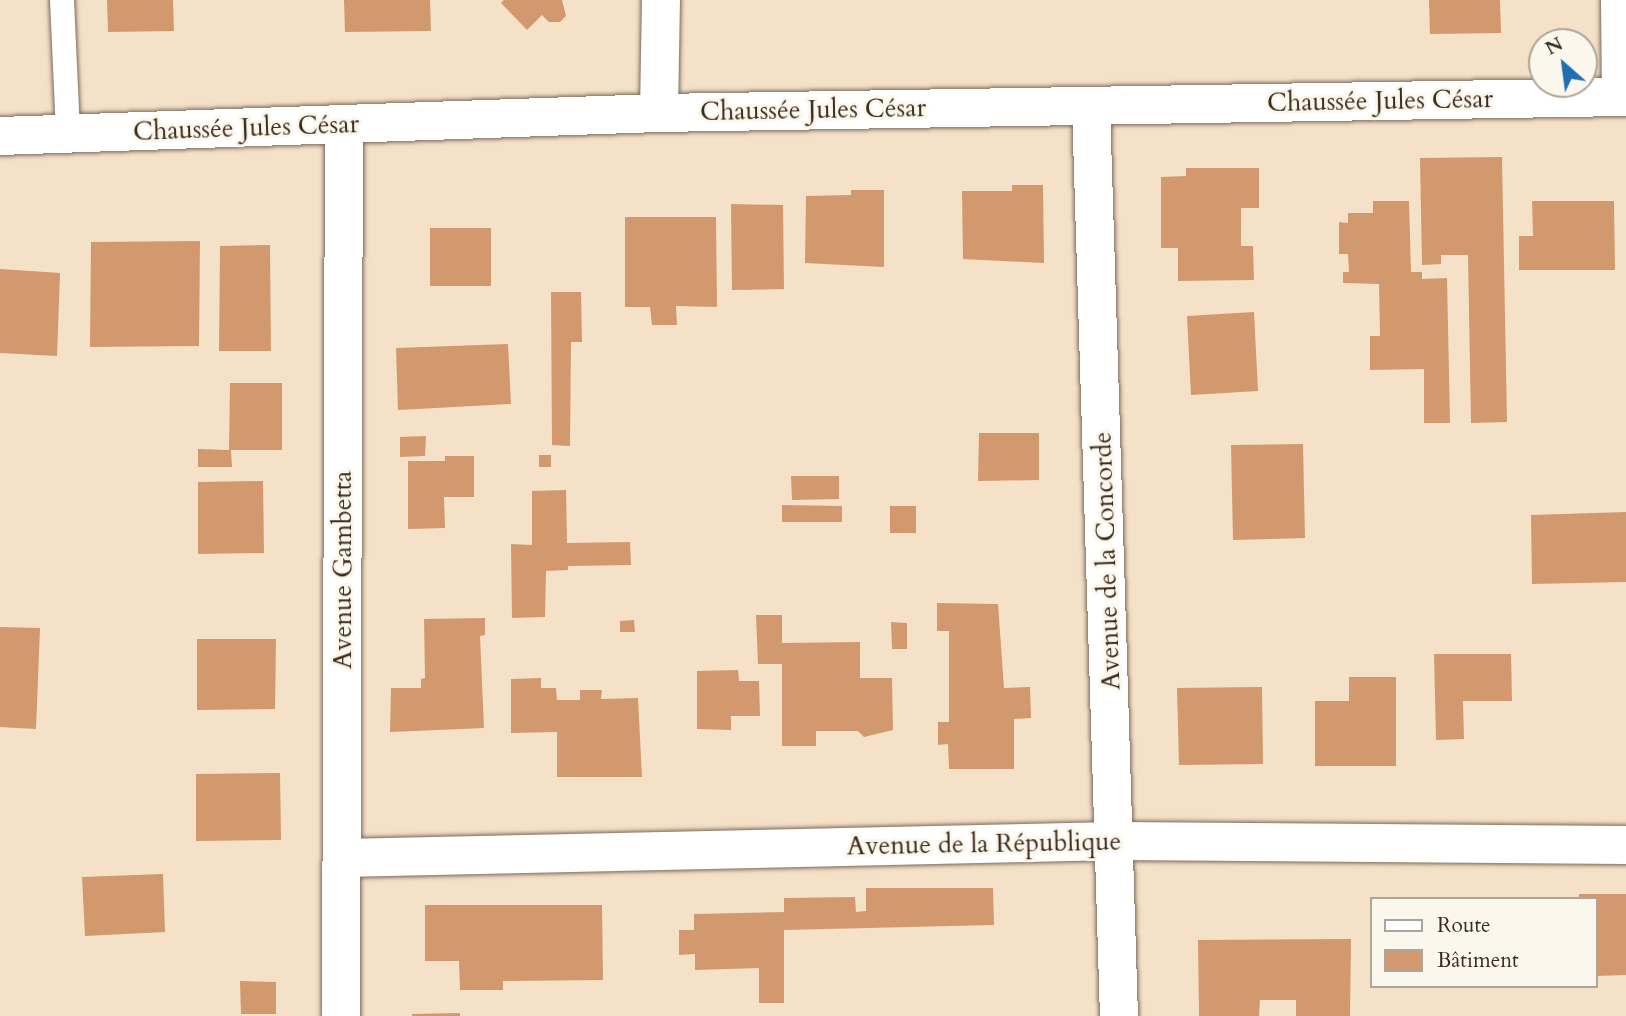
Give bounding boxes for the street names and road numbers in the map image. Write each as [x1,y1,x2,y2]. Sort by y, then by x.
street label: Chaussée Jules César [1267,83,1493,119]
street label: Chaussée Jules César [700,92,926,128]
street label: Chaussée Jules César [133,108,359,148]
street label: Avenue de la Concorde [1087,431,1127,691]
street label: Avenue Gambetta [327,471,359,669]
street label: Avenue de la République [846,826,1122,862]

